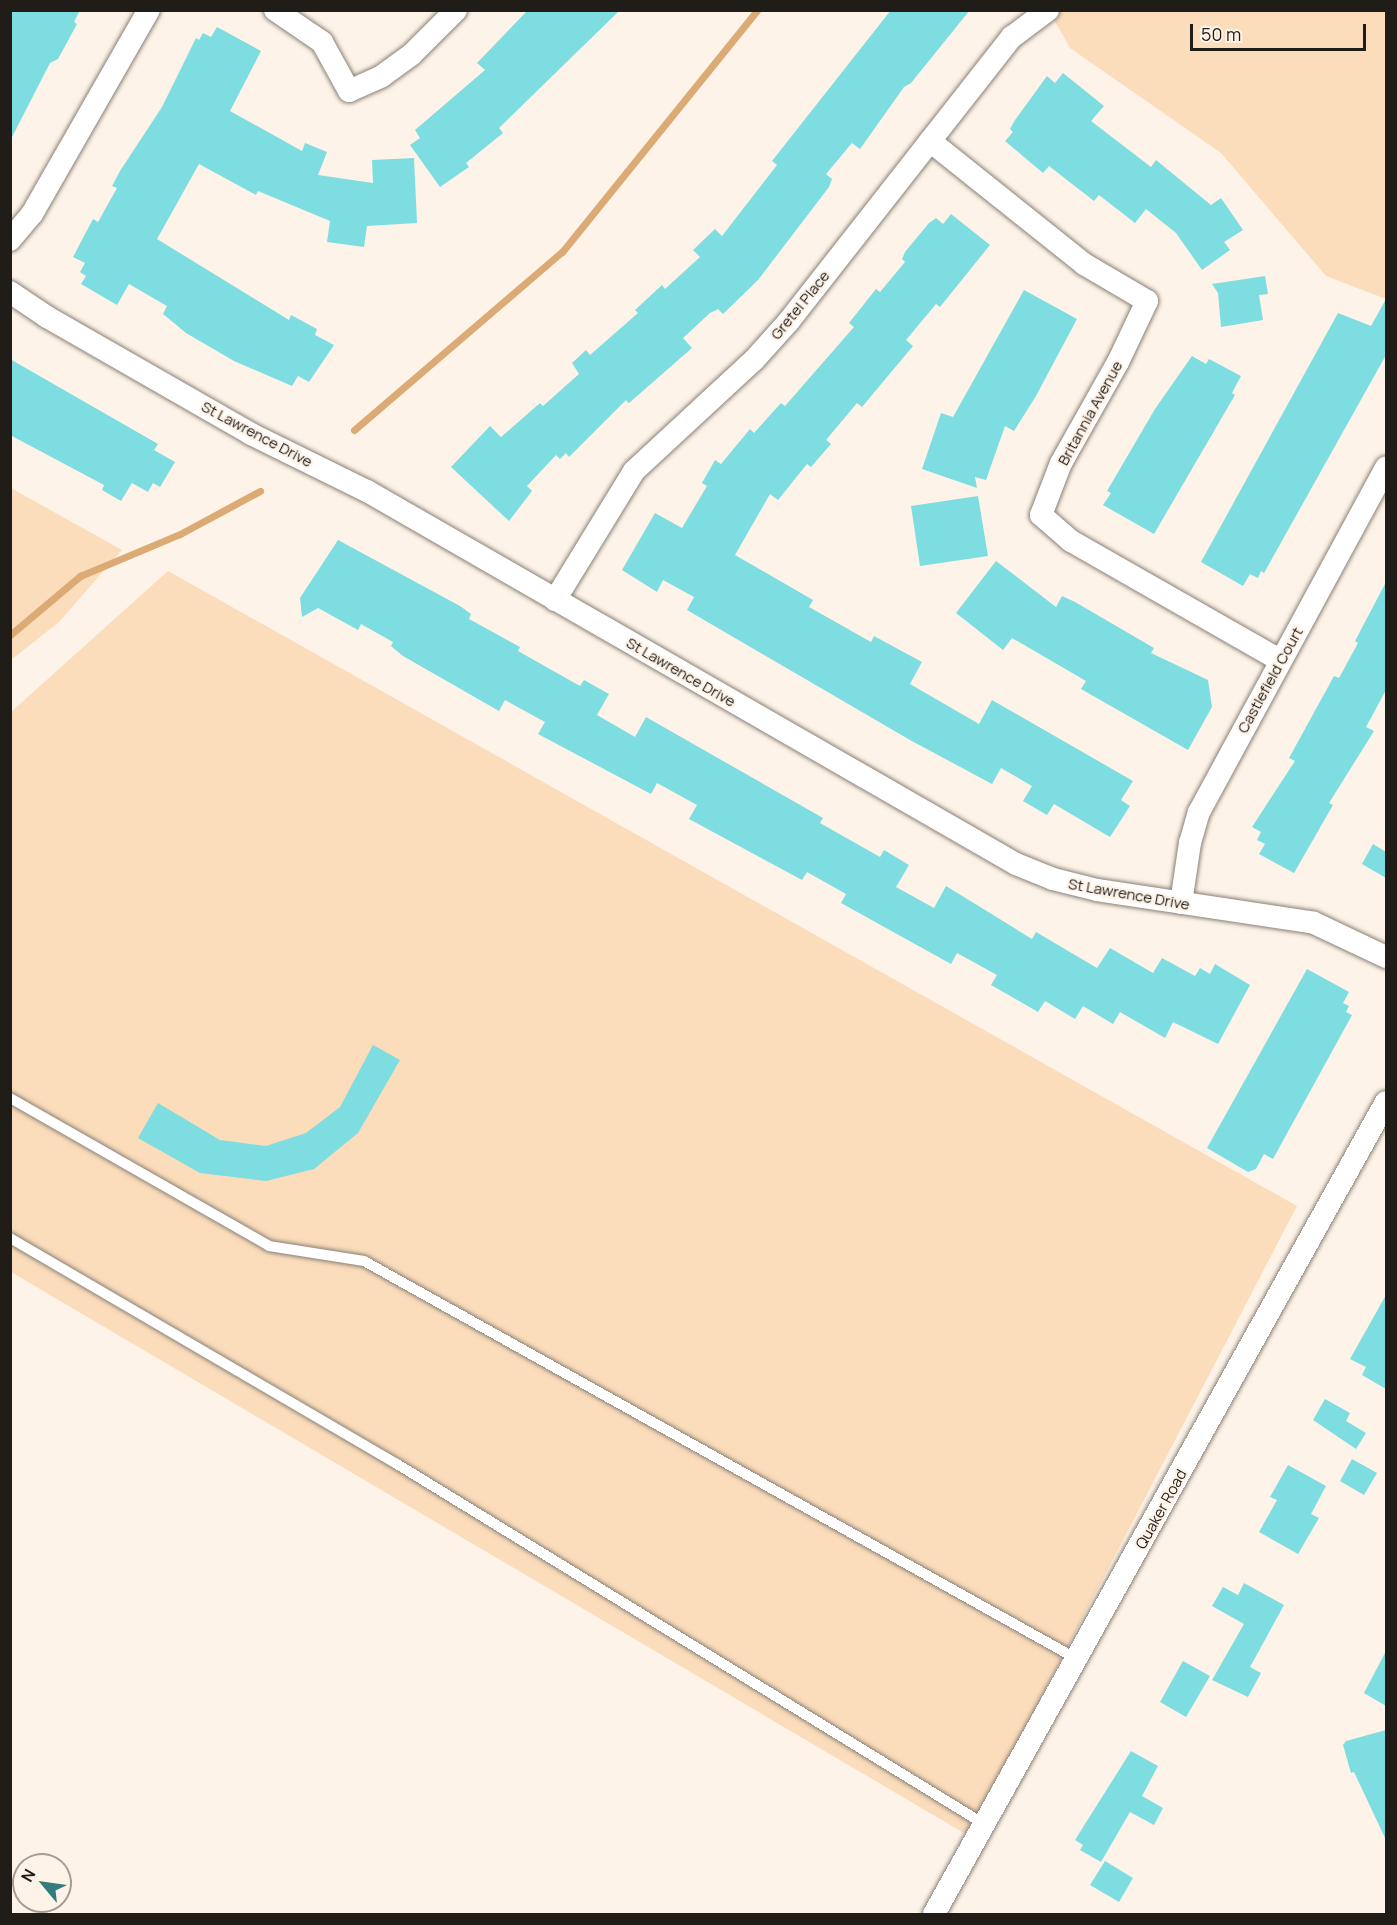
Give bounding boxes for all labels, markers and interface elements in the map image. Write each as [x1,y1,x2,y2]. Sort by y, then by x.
scale bar [1193,12,1368,50]
text: 50 m [1201,22,1241,46]
street label: Gretel Place [767,267,833,343]
street label: Britannia Avenue [1054,358,1126,468]
street label: St Lawrence Drive [198,397,316,471]
street label: Castlefield Court [1233,624,1307,736]
street label: St Lawrence Drive [623,633,739,711]
street label: St Lawrence Drive [1067,874,1191,914]
street label: Quaker Road [1132,1466,1190,1552]
north arrow [12,1853,72,1913]
text: N [16,1865,40,1886]

